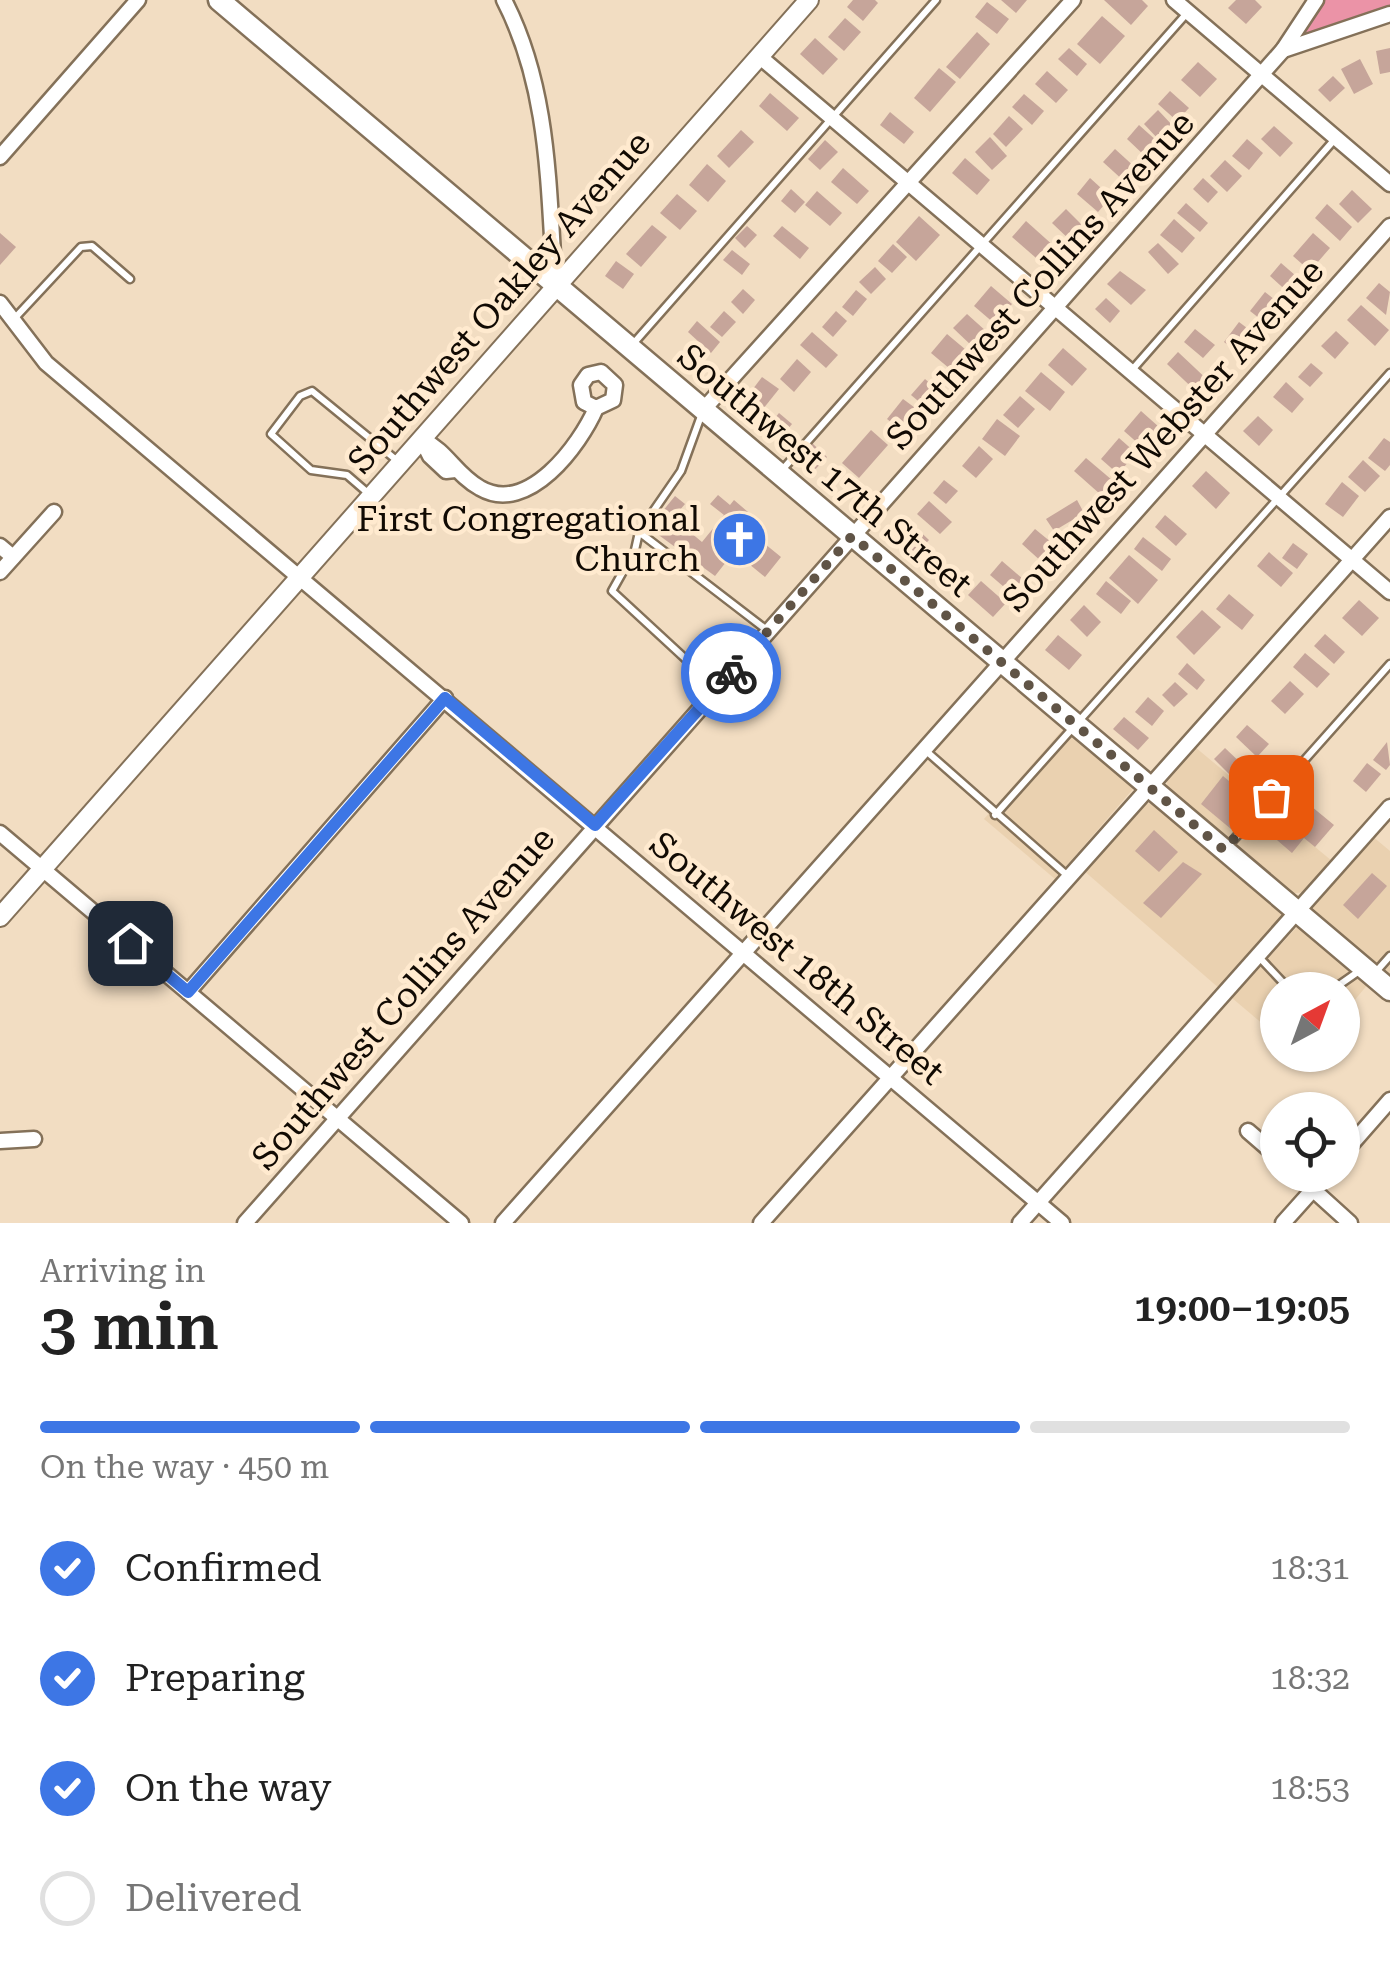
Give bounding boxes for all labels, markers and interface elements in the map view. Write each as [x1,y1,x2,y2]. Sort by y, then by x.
street label: Southwest Collins Avenue [878,103,1203,458]
street label: Southwest Oakley Avenue [340,123,659,482]
street label: Southwest Webster Avenue [994,251,1332,620]
street label: Southwest 17th Street [669,335,980,605]
place label: First Congregational Church [357,499,700,580]
church icon: First Congregational Church [709,509,769,569]
courier [681,623,781,723]
icon: bike [704,646,759,701]
pin [1229,755,1314,840]
icon: bag [1244,770,1299,825]
street label: Southwest Collins Avenue [244,819,563,1178]
street label: Southwest 18th Street [641,823,952,1093]
pin [88,901,173,986]
icon: home [103,916,158,971]
north arrow [1260,972,1360,1072]
map controls [1260,972,1360,1192]
button: locate [1260,1092,1360,1192]
text: Arriving in [40,1252,205,1290]
text: 19:00–19:05 [1134,1286,1350,1330]
text: 3 min [40,1289,219,1365]
text: On the way · 450 m [40,1448,329,1486]
icon: check [40,1541,95,1596]
text: Confirmed [125,1546,322,1590]
text: 18:31 [1270,1549,1350,1587]
icon: check [40,1651,95,1706]
text: Preparing [125,1656,305,1700]
text: 18:32 [1270,1659,1350,1697]
icon: check [40,1761,95,1816]
text: On the way [125,1766,331,1810]
text: 18:53 [1270,1769,1350,1807]
text: Delivered [125,1876,302,1920]

